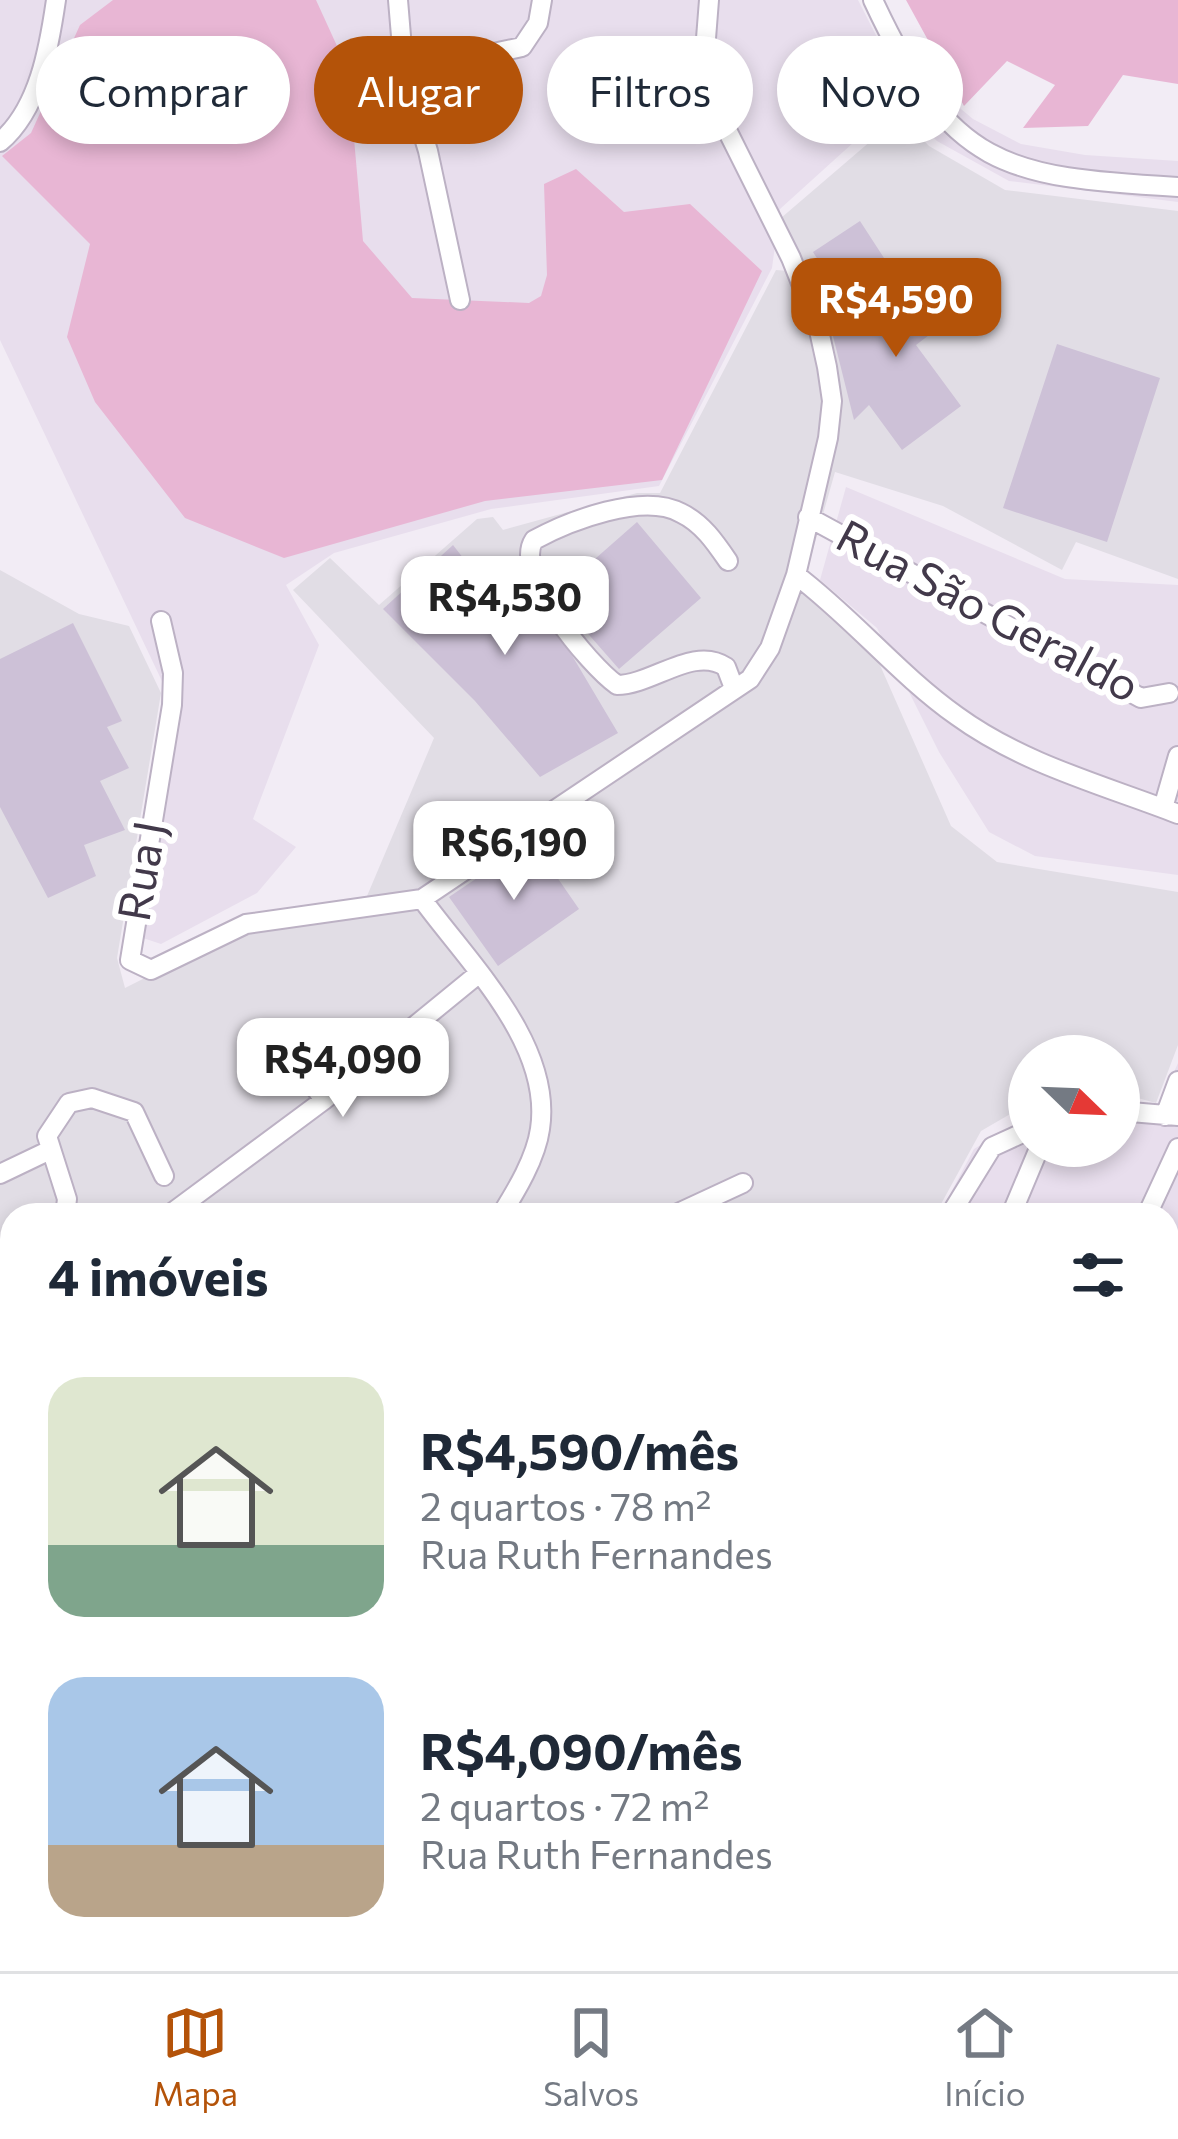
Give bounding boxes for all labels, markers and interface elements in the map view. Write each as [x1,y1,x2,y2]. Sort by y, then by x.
chip: Comprar [36,36,290,144]
chip: Alugar [314,36,523,144]
chip: Filtros [547,36,753,144]
chip: Novo [777,36,963,144]
pin: R$4,590 [785,258,1007,360]
text: R$4,590 [818,273,974,321]
street label: Rua São Geraldo [829,506,1150,712]
pin: R$4,530 [394,556,616,658]
text: R$4,530 [428,571,582,619]
pin: R$6,190 [403,801,625,903]
street label: Rua J [104,816,175,925]
text: R$6,190 [440,816,588,864]
pin: R$4,090 [232,1018,454,1120]
text: R$4,090 [264,1033,422,1081]
north arrow [1008,1035,1140,1167]
map controls [1008,1035,1140,1167]
icon: filters [1065,1242,1131,1308]
text: 4 imóveis [48,1244,269,1307]
text: R$4,590/mês [420,1418,739,1481]
icon: home [144,1425,288,1569]
text: 2 quartos · 78 m² [420,1481,712,1529]
text: Rua Ruth Fernandes [420,1529,773,1577]
text: R$4,090/mês [420,1718,743,1781]
icon: home [144,1725,288,1869]
text: 2 quartos · 72 m² [420,1781,710,1829]
text: Rua Ruth Fernandes [420,1829,773,1877]
tab: Mapa [153,2000,238,2113]
tab: Salvos [543,2000,639,2113]
tab: Início [944,2000,1025,2113]

